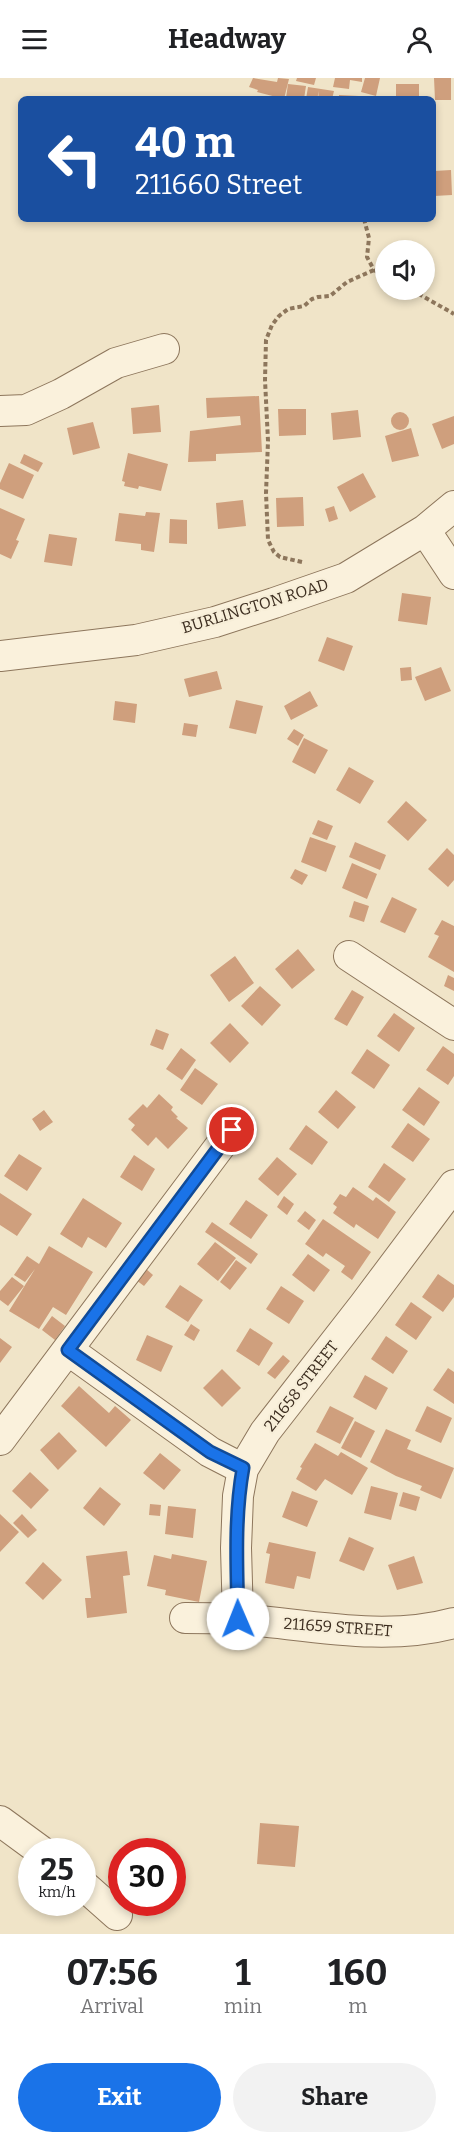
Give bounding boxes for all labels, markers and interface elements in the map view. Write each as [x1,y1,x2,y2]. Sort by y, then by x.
icon: menu [18,23,51,56]
text: Headway [168,23,286,55]
icon: person [403,23,436,56]
text: 40 m [135,118,235,168]
icon: left [36,120,114,198]
text: 211660 Street [135,169,302,201]
map controls [375,240,435,300]
button: sound [375,240,435,300]
street label: BURLINGTON ROAD [179,575,331,637]
pin [206,1104,257,1155]
icon: arrive [215,1113,248,1146]
street label: 211658 STREET [260,1337,342,1435]
position arrow [206,1587,270,1651]
street label: 211659 STREET [283,1614,393,1640]
speed limit sign: 30 [108,1838,186,1916]
text: 25 [40,1852,74,1888]
text: km/h [38,1883,76,1901]
text: 07:56 [66,1951,158,1995]
text: 1 [235,1951,251,1995]
text: 160 [328,1951,388,1995]
text: Arrival [80,1994,144,2018]
text: min [224,1994,262,2018]
text: m [348,1994,367,2018]
button: Exit [18,2063,221,2132]
button: Share [233,2063,436,2132]

